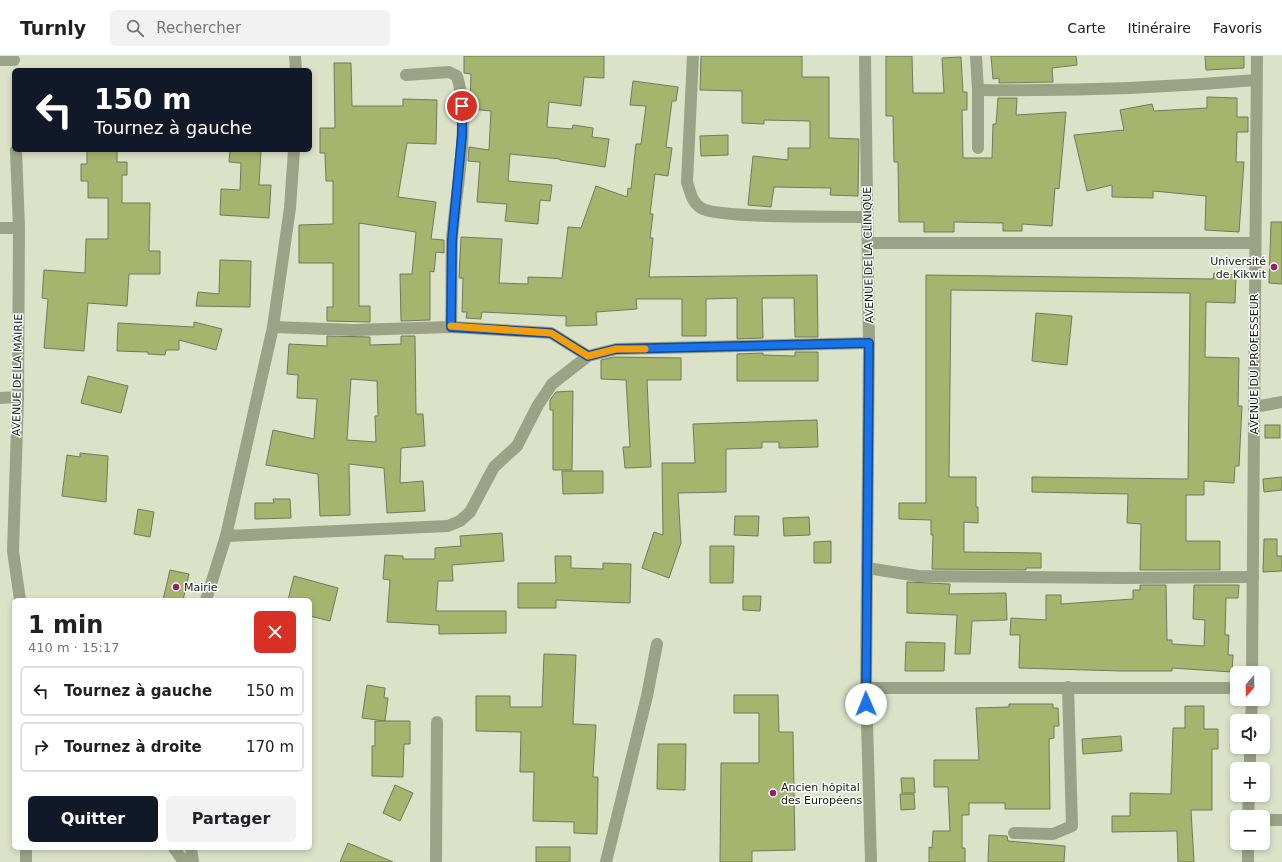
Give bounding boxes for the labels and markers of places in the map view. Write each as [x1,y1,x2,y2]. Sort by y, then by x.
pin [445,89,479,123]
place label: Université de Kikwit [1210,255,1267,281]
marker: Université de Kikwit [1269,262,1279,272]
place label: Mairie [184,581,218,594]
marker: Mairie [171,582,181,592]
place label: Ancien hôpital des Européens [781,781,862,807]
marker: Ancien hôpital des Européens [768,788,778,798]

